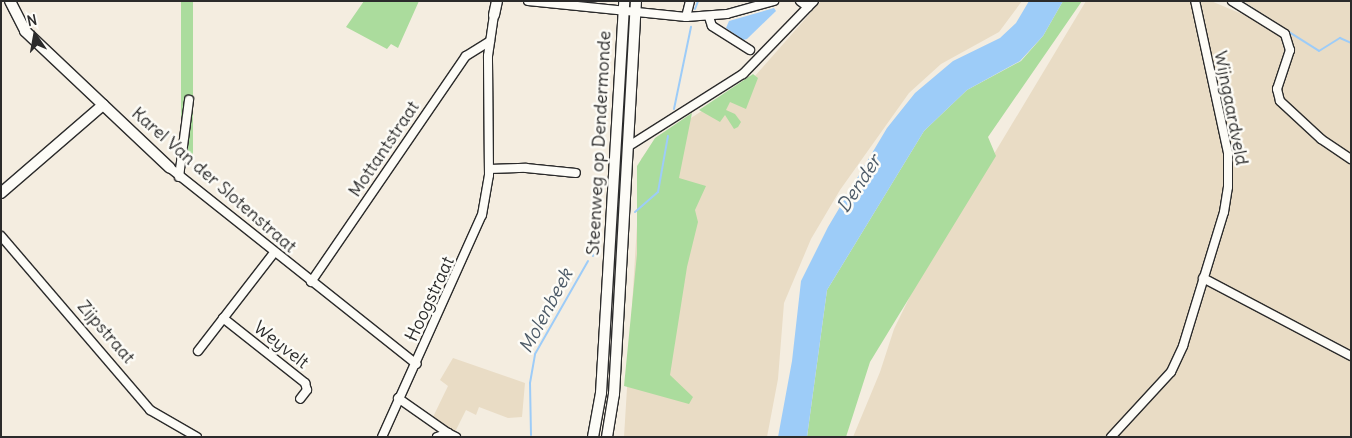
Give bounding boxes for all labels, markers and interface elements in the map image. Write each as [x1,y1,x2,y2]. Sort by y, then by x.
north arrow [10,10,60,60]
text: N [25,11,38,30]
street label: Steenweg op Dendermonde [582,30,616,256]
street label: Wijngaardveld [1209,49,1253,167]
street label: Mottantstraat [344,97,424,201]
street label: Karel Van der Slotenstraat [127,103,301,257]
water label: Dender [832,151,886,217]
street label: Hoogstraat [401,253,459,345]
water label: Molenbeek [514,265,578,357]
street label: Zijpstraat [73,296,139,368]
street label: Weyvelt [249,317,313,373]

